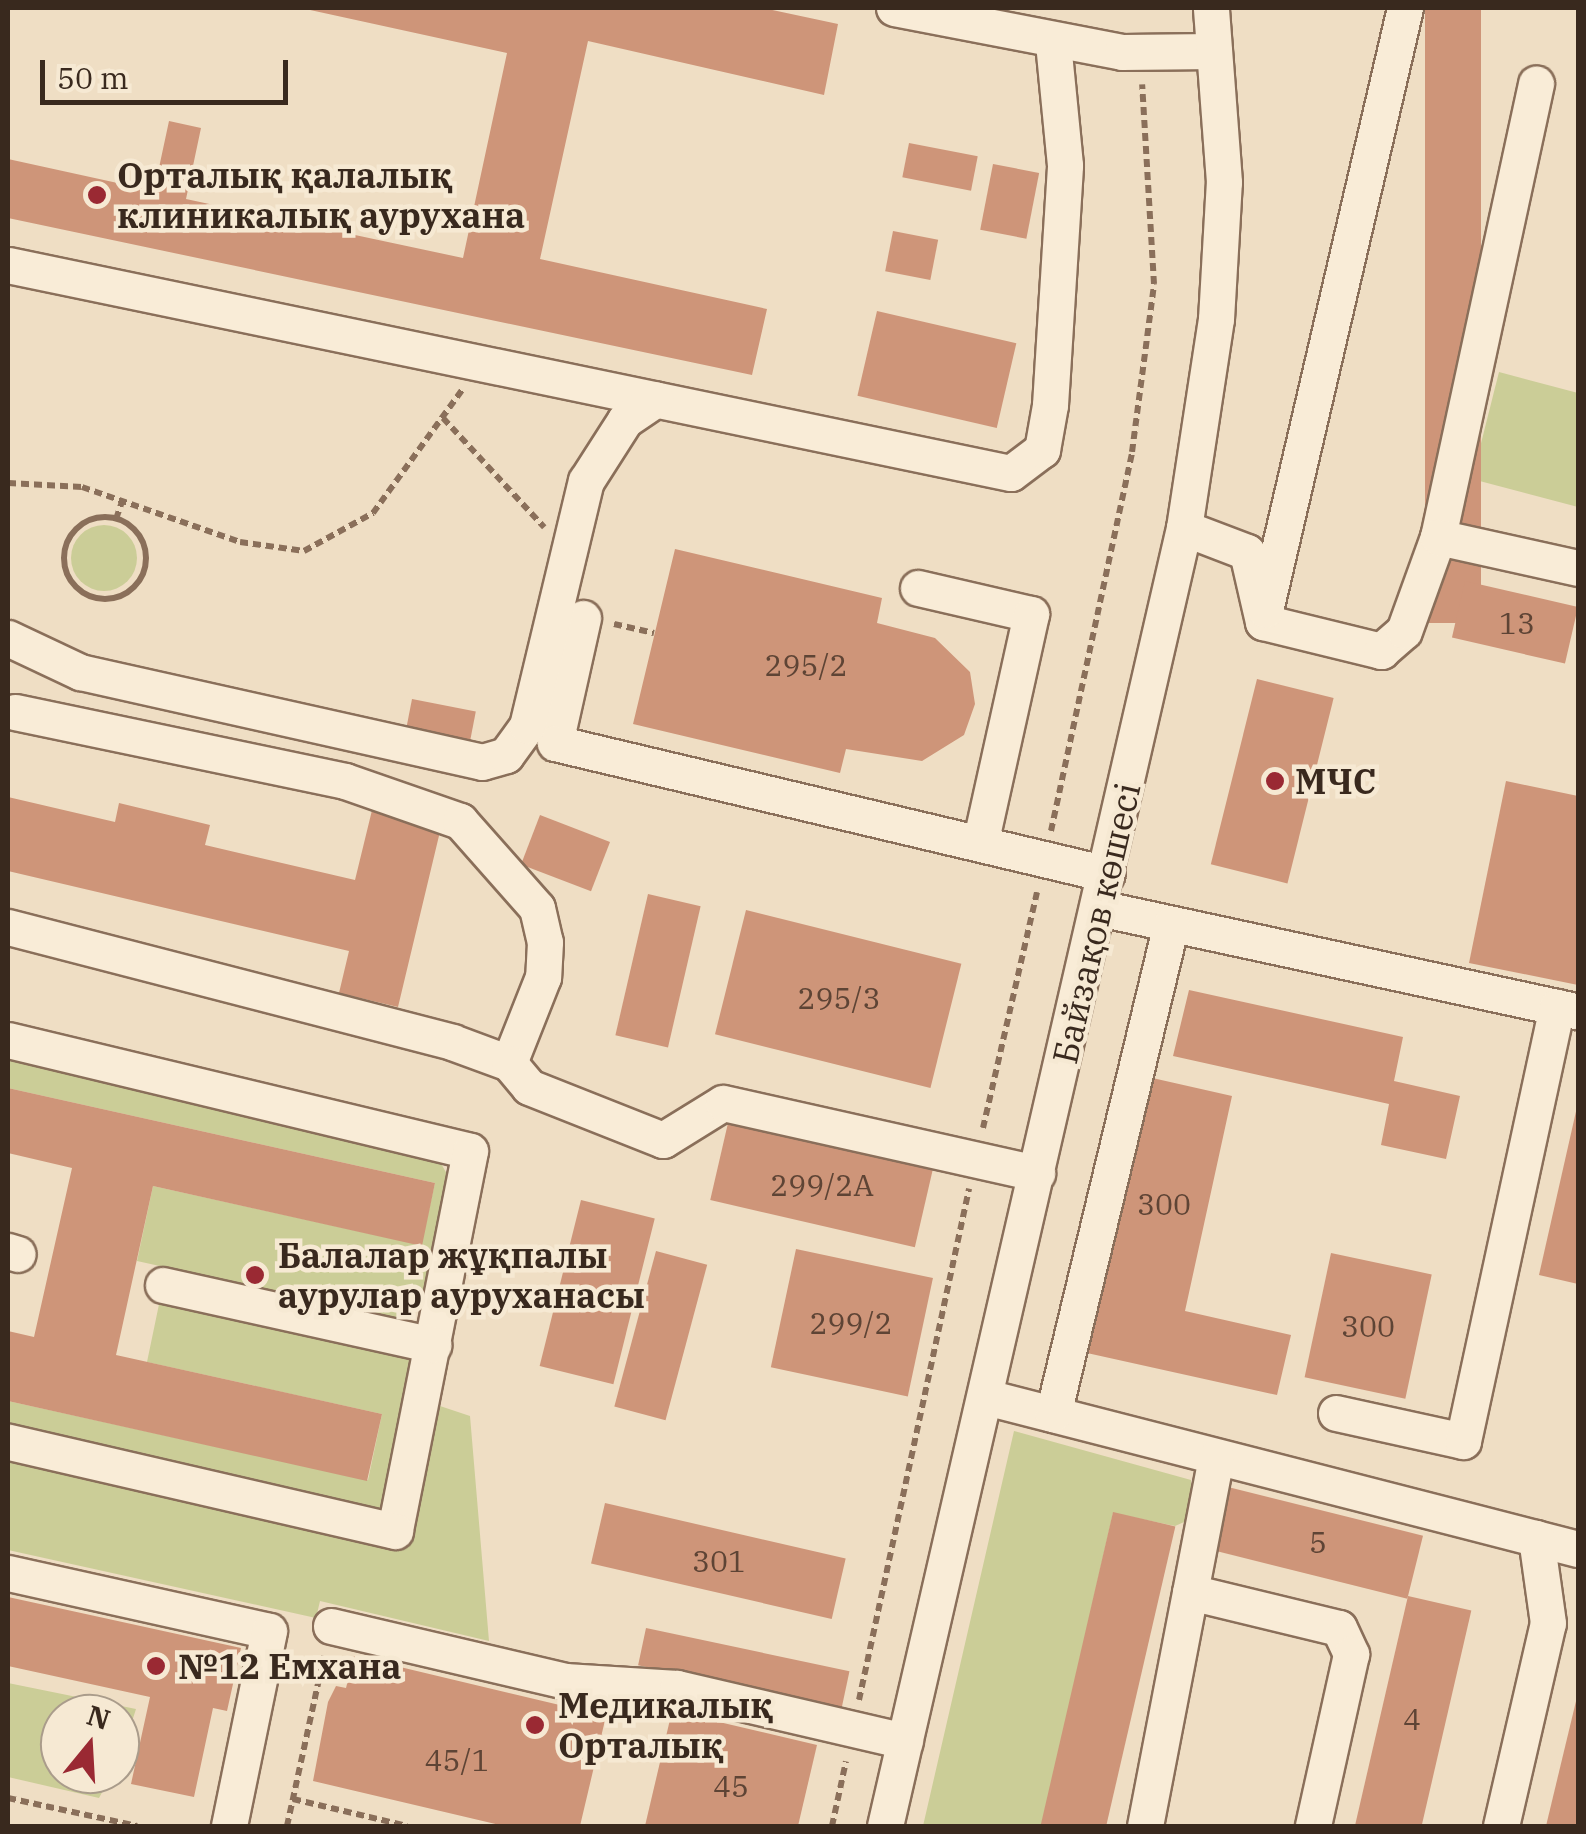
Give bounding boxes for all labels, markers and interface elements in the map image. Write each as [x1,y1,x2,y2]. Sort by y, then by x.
scale bar [45,40,292,102]
text: 50 m [57,58,129,97]
place label: Орталық қалалық клиникалық аурухана [117,154,525,236]
marker: Орталық қалалық клиникалық аурухана [86,184,108,206]
house number: 13 [1499,605,1535,641]
house number: 295/2 [765,647,847,683]
place label: МЧС [1295,760,1376,802]
marker: МЧС [1264,770,1286,792]
street label: Байзақов көшесі [1043,779,1149,1067]
house number: 295/3 [798,980,880,1016]
house number: 299/2А [770,1167,874,1203]
house number: 300 [1137,1186,1191,1222]
place label: Балалар жұқпалы аурулар ауруханасы [278,1234,645,1316]
marker: Балалар жұқпалы аурулар ауруханасы [242,1262,268,1288]
house number: 299/2 [810,1305,892,1341]
house number: 300 [1341,1308,1395,1344]
house number: 5 [1309,1524,1327,1560]
house number: 301 [692,1543,746,1579]
place label: №12 Емхана [178,1645,401,1687]
marker: №12 Емхана [143,1653,169,1679]
place label: Медикалық Орталық [558,1684,773,1766]
north arrow [40,1694,140,1794]
text: N [83,1696,115,1738]
house number: 4 [1403,1701,1421,1737]
marker: Медикалық Орталық [522,1712,548,1738]
house number: 45/1 [425,1742,489,1778]
house number: 45 [713,1768,749,1804]

